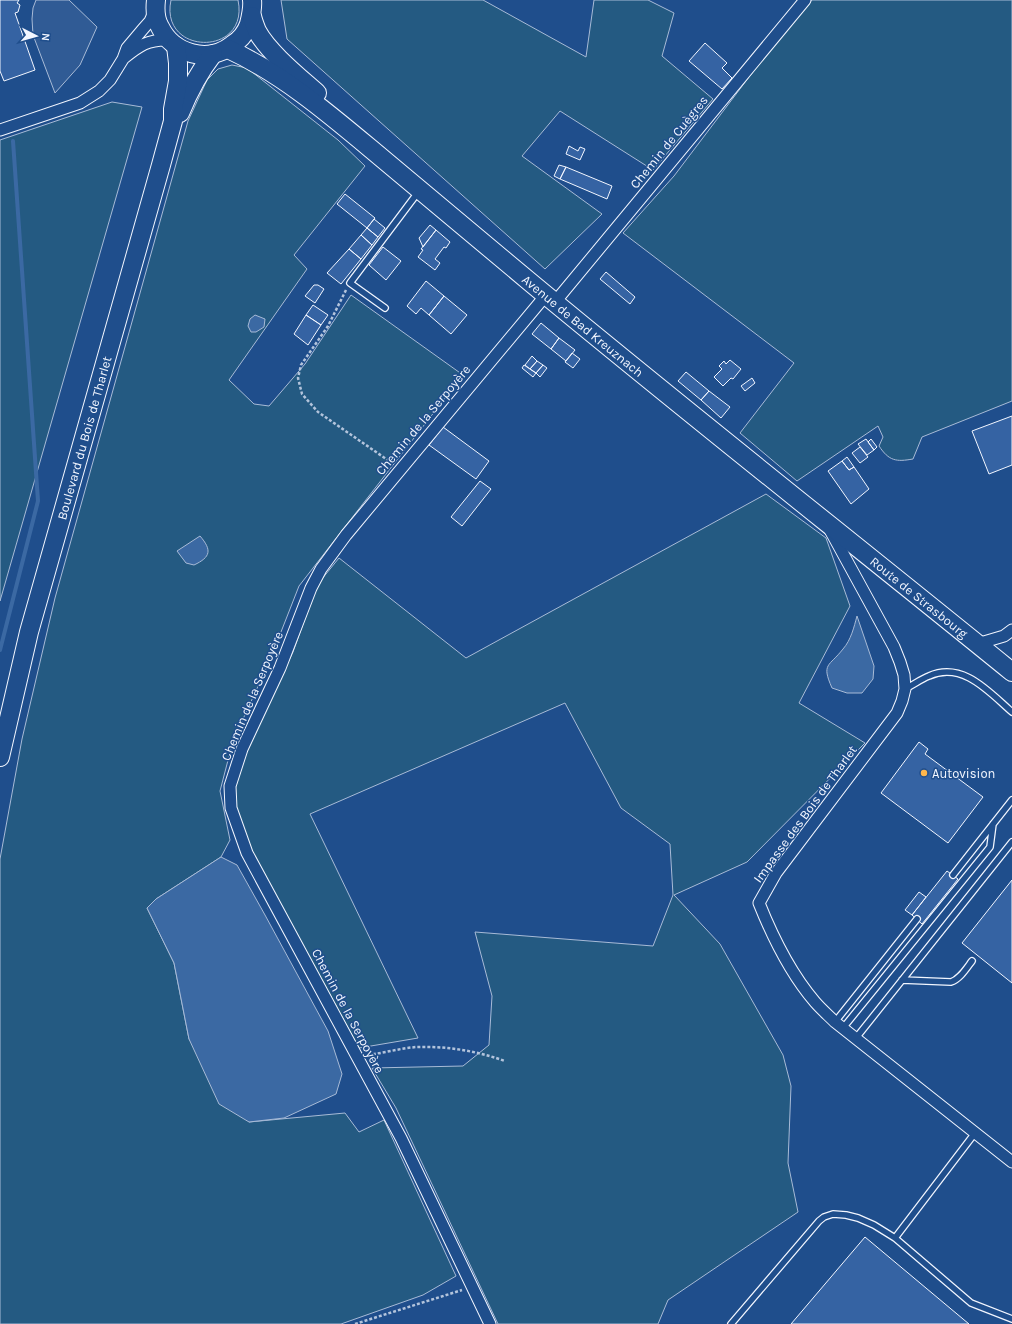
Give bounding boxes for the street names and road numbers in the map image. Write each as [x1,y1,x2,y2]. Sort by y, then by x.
street label: Chemin de Cuègres [627,92,711,191]
street label: Avenue de Bad Kreuznach [519,271,647,380]
street label: Boulevard du Bois de Tharlet [54,354,114,521]
street label: Chemin de la Serpoyère [373,362,474,478]
street label: Route de Strasbourg [867,553,972,641]
street label: Chemin de la Serpoyère [218,629,286,763]
street label: Impasse des Bois de Tharlet [750,742,860,886]
street label: Chemin de la Serpoyère [309,946,387,1076]

